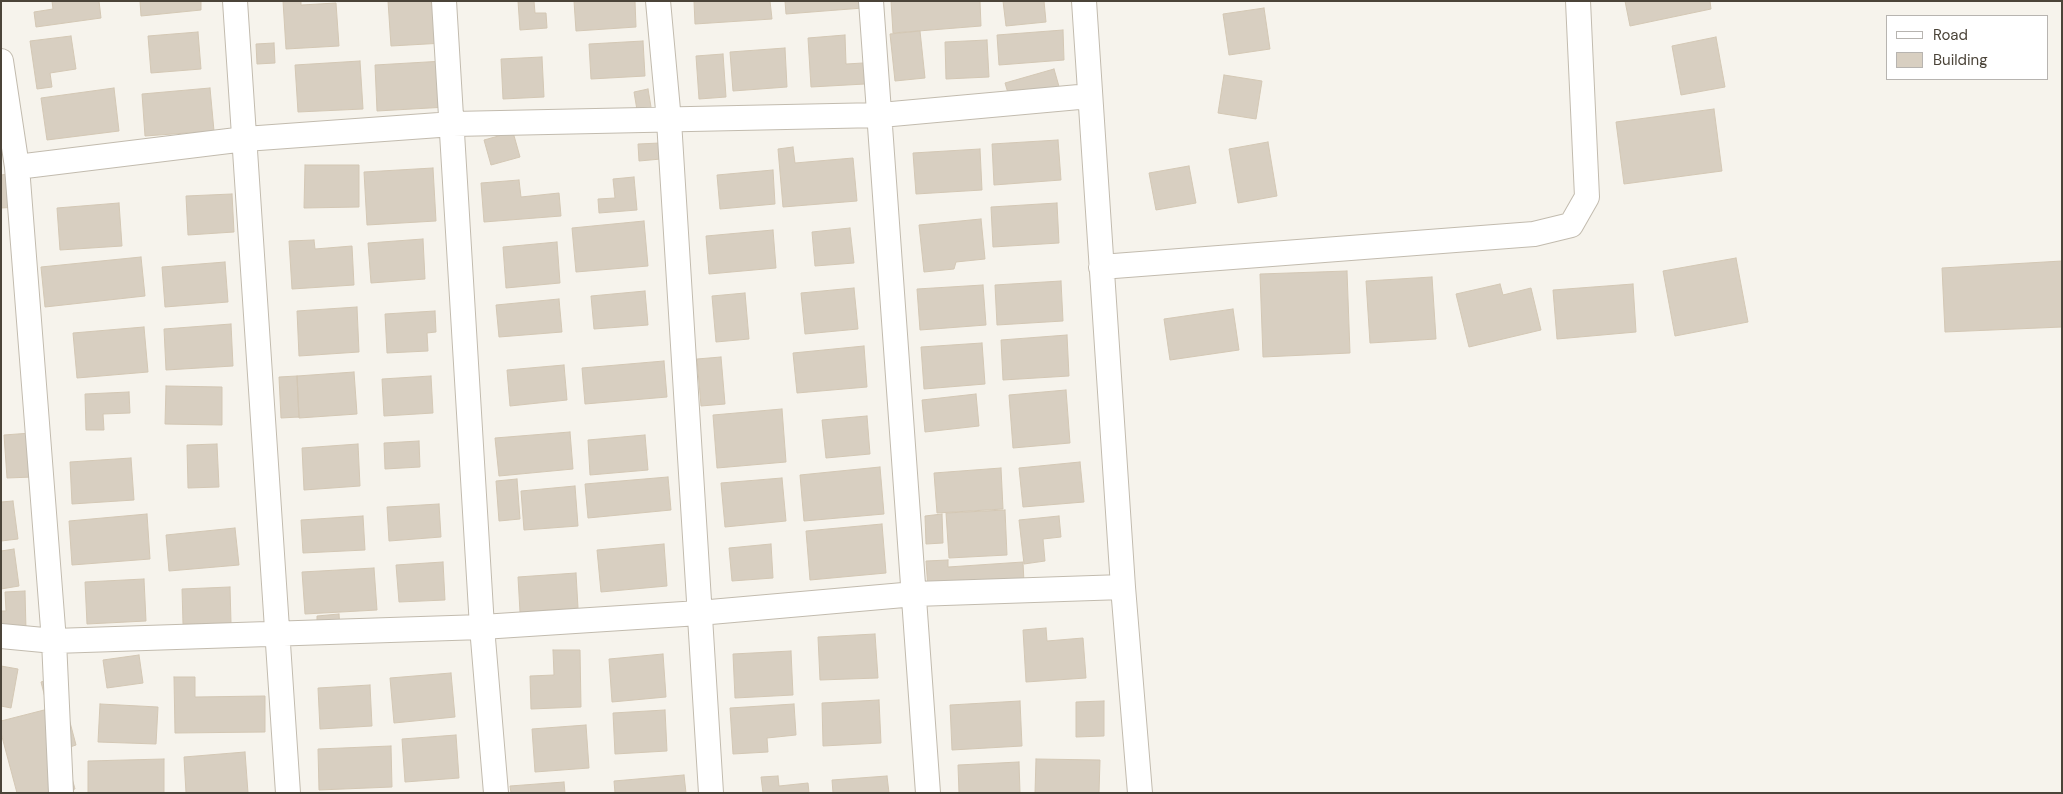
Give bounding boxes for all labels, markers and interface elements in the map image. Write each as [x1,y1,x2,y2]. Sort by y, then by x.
legend [1886,15,2048,80]
text: Road [1933,25,1968,45]
text: Building [1933,50,1988,70]

